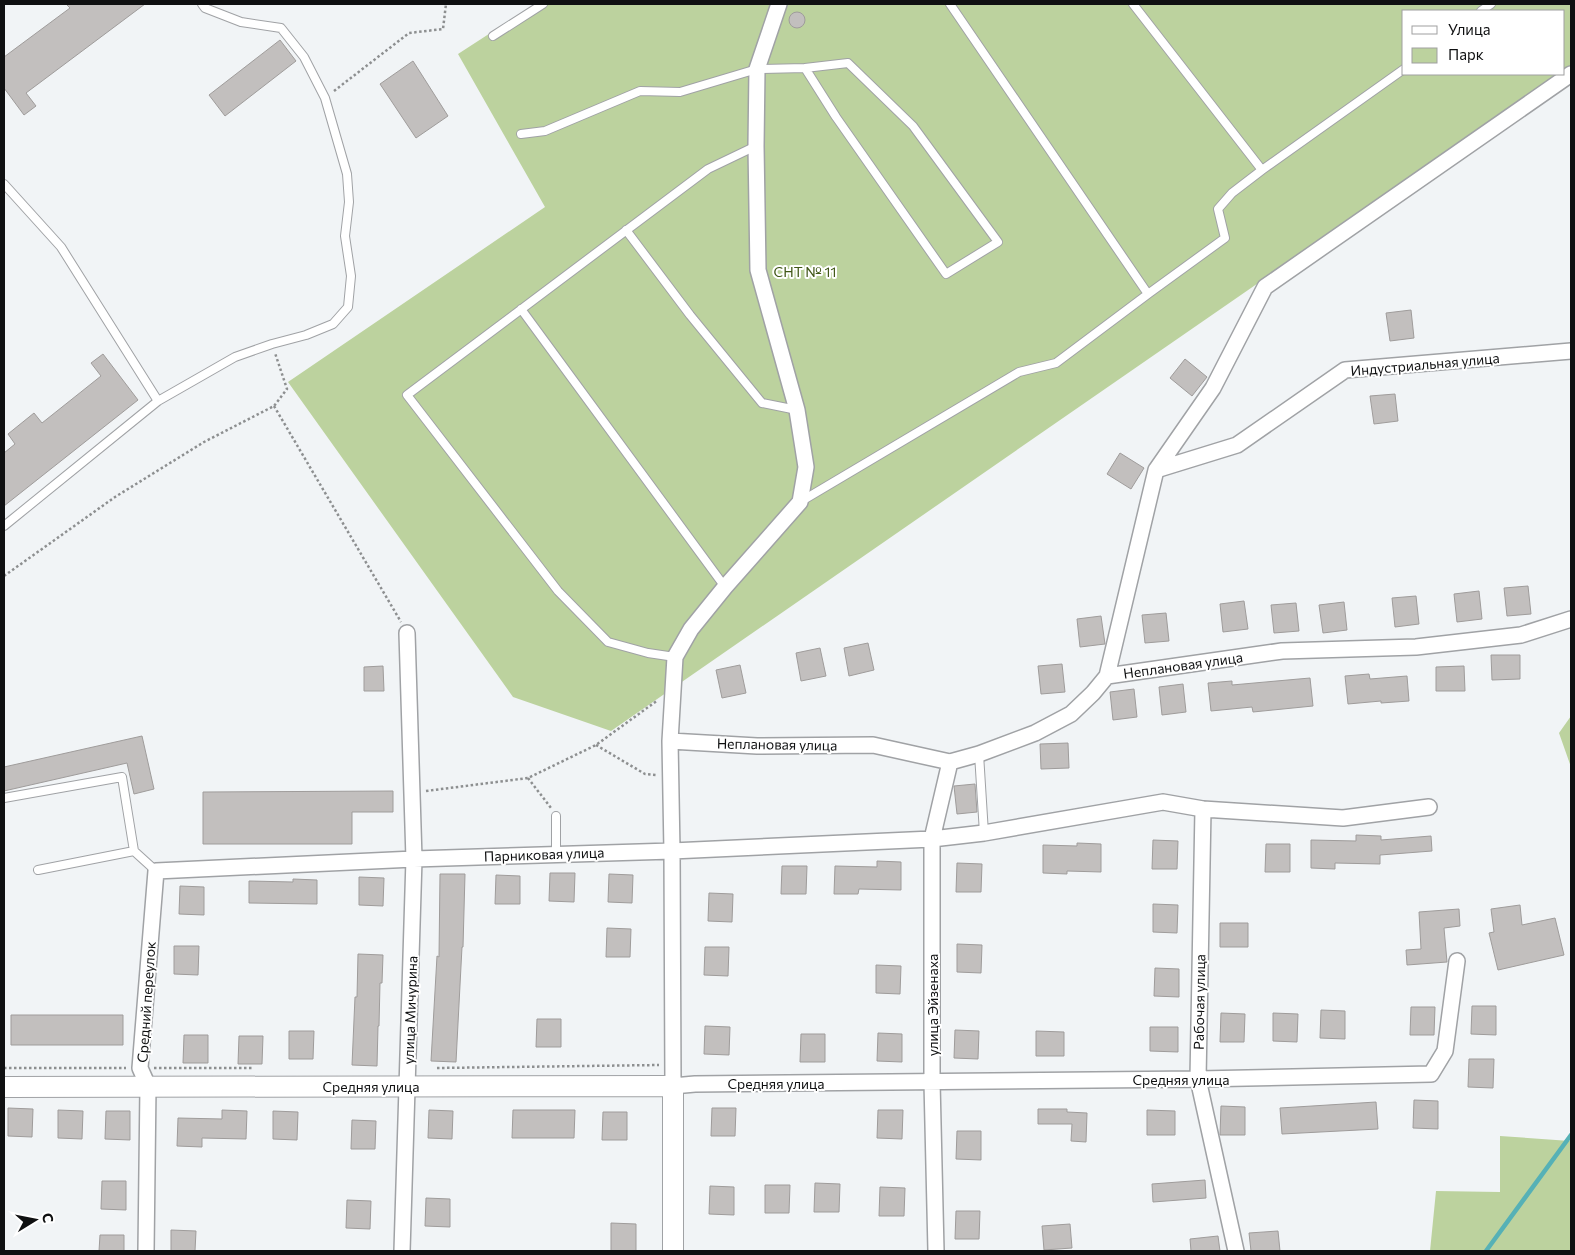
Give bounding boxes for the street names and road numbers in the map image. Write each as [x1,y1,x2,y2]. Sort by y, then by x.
street label: Индустриальная улица [1350,349,1500,379]
street label: Неплановая улица [1122,648,1244,682]
street label: Неплановая улица [717,734,837,754]
street label: Парниковая улица [484,843,604,865]
street label: Средний переулок [133,940,159,1063]
street label: улица Эйзенаха [924,954,941,1056]
street label: Рабочая улица [1190,954,1208,1050]
street label: улица Мичурина [400,955,420,1065]
street label: Средняя улица [1132,1071,1230,1088]
street label: Средняя улица [727,1075,825,1092]
street label: Средняя улица [322,1078,420,1095]

